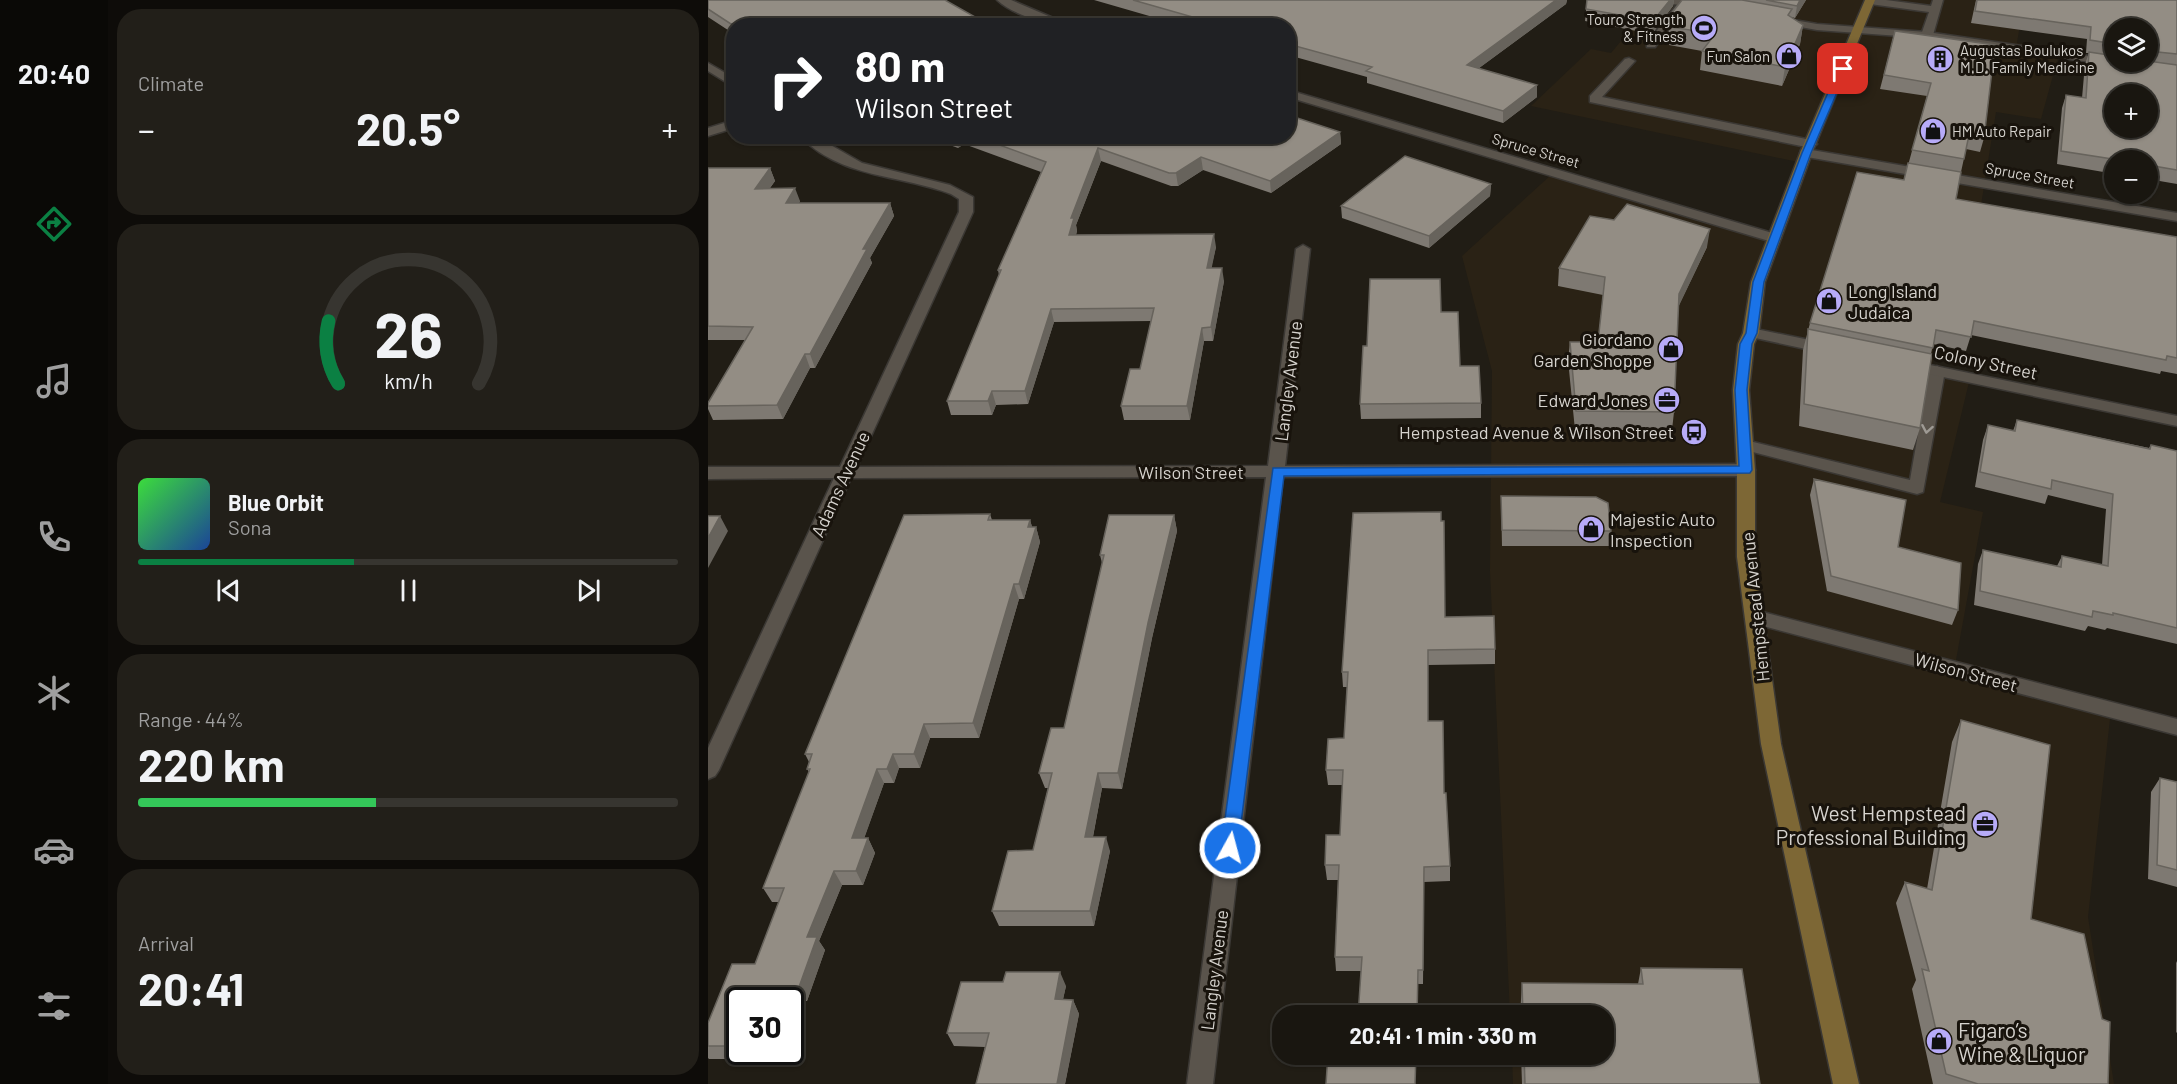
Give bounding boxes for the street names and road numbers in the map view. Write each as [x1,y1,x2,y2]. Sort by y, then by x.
street label: Spruce Street [1490,129,1582,171]
street label: Spruce Street [1984,158,2076,192]
street label: Langley Avenue [1270,319,1306,443]
street label: Colony Street [1932,340,2040,384]
street label: Adams Avenue [806,428,874,540]
street label: Wilson Street [1138,461,1244,483]
street label: Hempstead Avenue [1736,531,1774,683]
street label: Wilson Street [1912,648,2020,696]
street label: Langley Avenue [1196,908,1232,1032]

